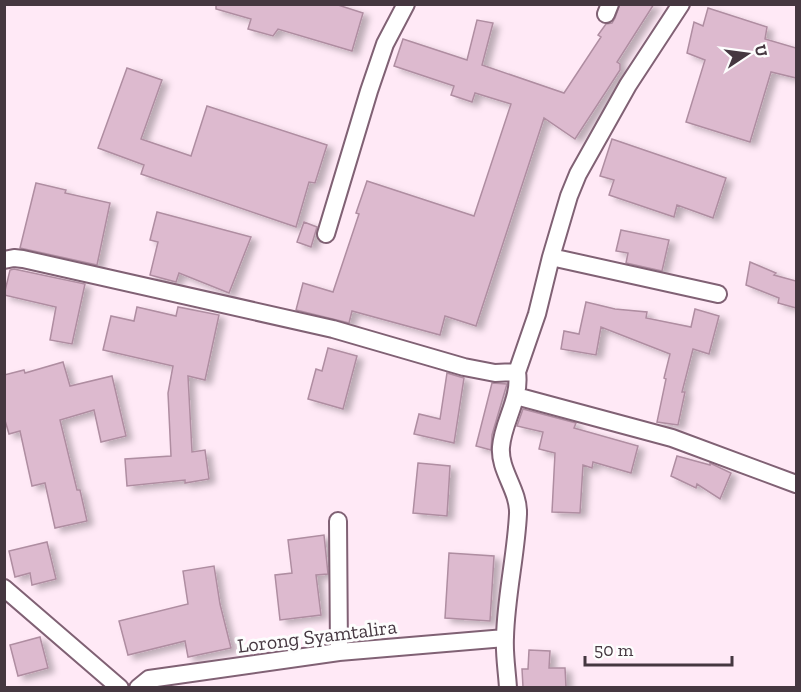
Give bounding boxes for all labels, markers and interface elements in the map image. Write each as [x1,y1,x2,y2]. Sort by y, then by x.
north arrow [717,24,777,84]
text: U [751,43,772,59]
street label: Lorong Syamtalira [236,614,398,658]
scale bar [585,629,732,667]
text: 50 m [594,639,634,661]

